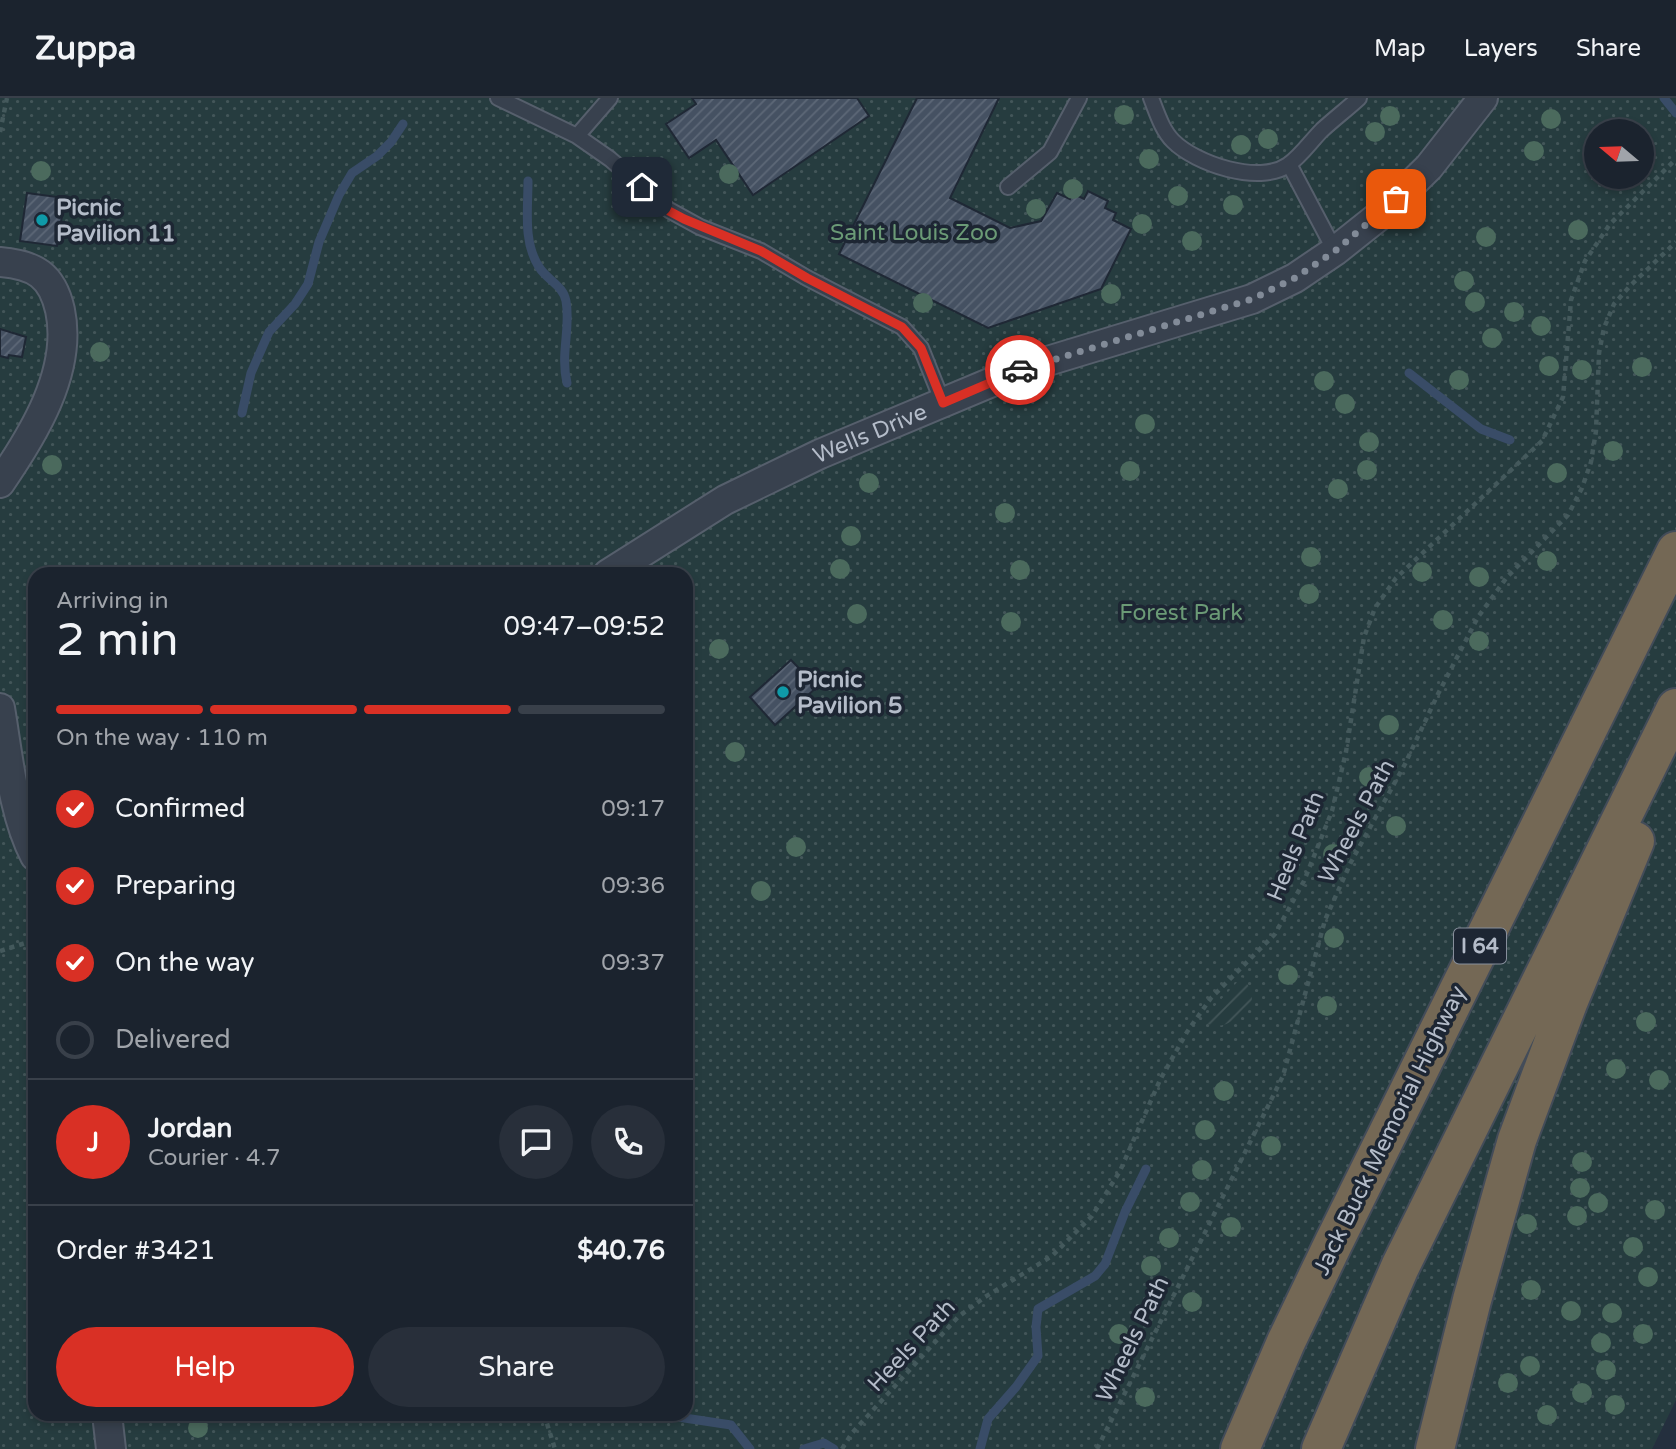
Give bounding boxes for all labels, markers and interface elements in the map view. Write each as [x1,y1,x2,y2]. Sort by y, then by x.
text: Zuppa [35,29,136,68]
text: Map [1374,34,1426,63]
text: Layers [1464,34,1538,63]
text: Share [1576,34,1641,63]
north arrow [1584,119,1654,189]
map controls [1584,119,1654,189]
pin [612,157,672,217]
icon: home [623,168,661,206]
pin [1366,169,1426,229]
icon: bag [1377,180,1415,218]
place label: Picnic Pavilion 11 [56,194,176,248]
marker: Picnic Pavilion 11 [34,212,50,228]
park label: Saint Louis Zoo [830,219,998,247]
courier [985,335,1055,405]
icon: car [1001,351,1039,389]
street label: Wells Drive [809,398,931,470]
text: Arriving in [56,587,169,615]
park label: Forest Park [1119,599,1243,627]
text: 09:47–09:52 [504,611,665,642]
text: 2 min [56,613,179,668]
place label: Picnic Pavilion 5 [797,666,902,720]
marker: Picnic Pavilion 5 [775,684,791,700]
text: On the way · 110 m [56,724,268,752]
street label: Wheels Path [1313,755,1401,888]
street label: Heels Path [1261,787,1331,905]
icon: check [56,790,94,828]
text: Confirmed [115,793,245,824]
text: 09:17 [601,795,665,823]
icon: check [56,867,94,905]
text: Preparing [115,870,236,901]
text: 09:36 [601,872,665,900]
road number: I 64 [1454,928,1506,964]
icon: check [56,944,94,982]
text: On the way [115,947,255,978]
text: 09:37 [601,949,665,977]
street label: Jack Buck Memorial Highway [1308,981,1472,1280]
text: Delivered [115,1024,231,1055]
button: chat [499,1105,573,1179]
button: phone [591,1105,665,1179]
text: Jordan [148,1113,232,1144]
text: J [87,1127,99,1158]
text: Courier · 4.7 [148,1144,281,1172]
text: Order #3421 [56,1235,216,1266]
text: $40.76 [577,1235,665,1266]
street label: Wheels Path [1090,1272,1175,1407]
street label: Heels Path [862,1294,962,1398]
button: Help [56,1327,354,1407]
button: Share [368,1327,665,1407]

